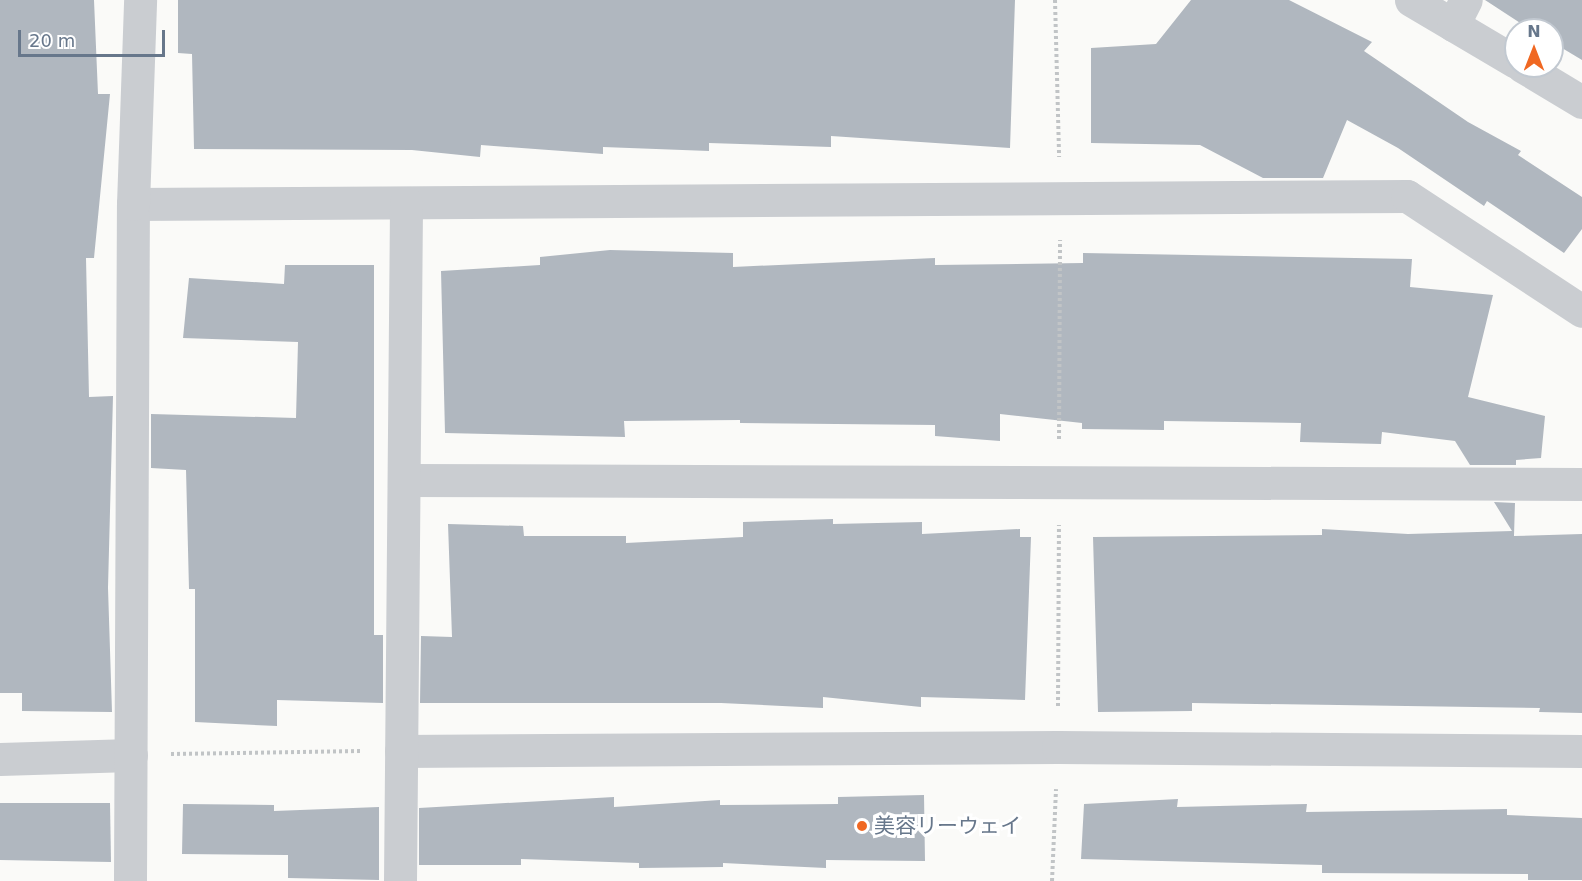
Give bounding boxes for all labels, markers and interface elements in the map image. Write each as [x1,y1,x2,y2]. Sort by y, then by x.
scale bar [21,18,168,56]
north arrow [1504,18,1564,78]
text: N [1527,22,1541,41]
text: 20 m [29,30,75,51]
place label: 美容リーウェイ [874,813,1021,839]
marker: 美容リーウェイ [855,819,869,833]

